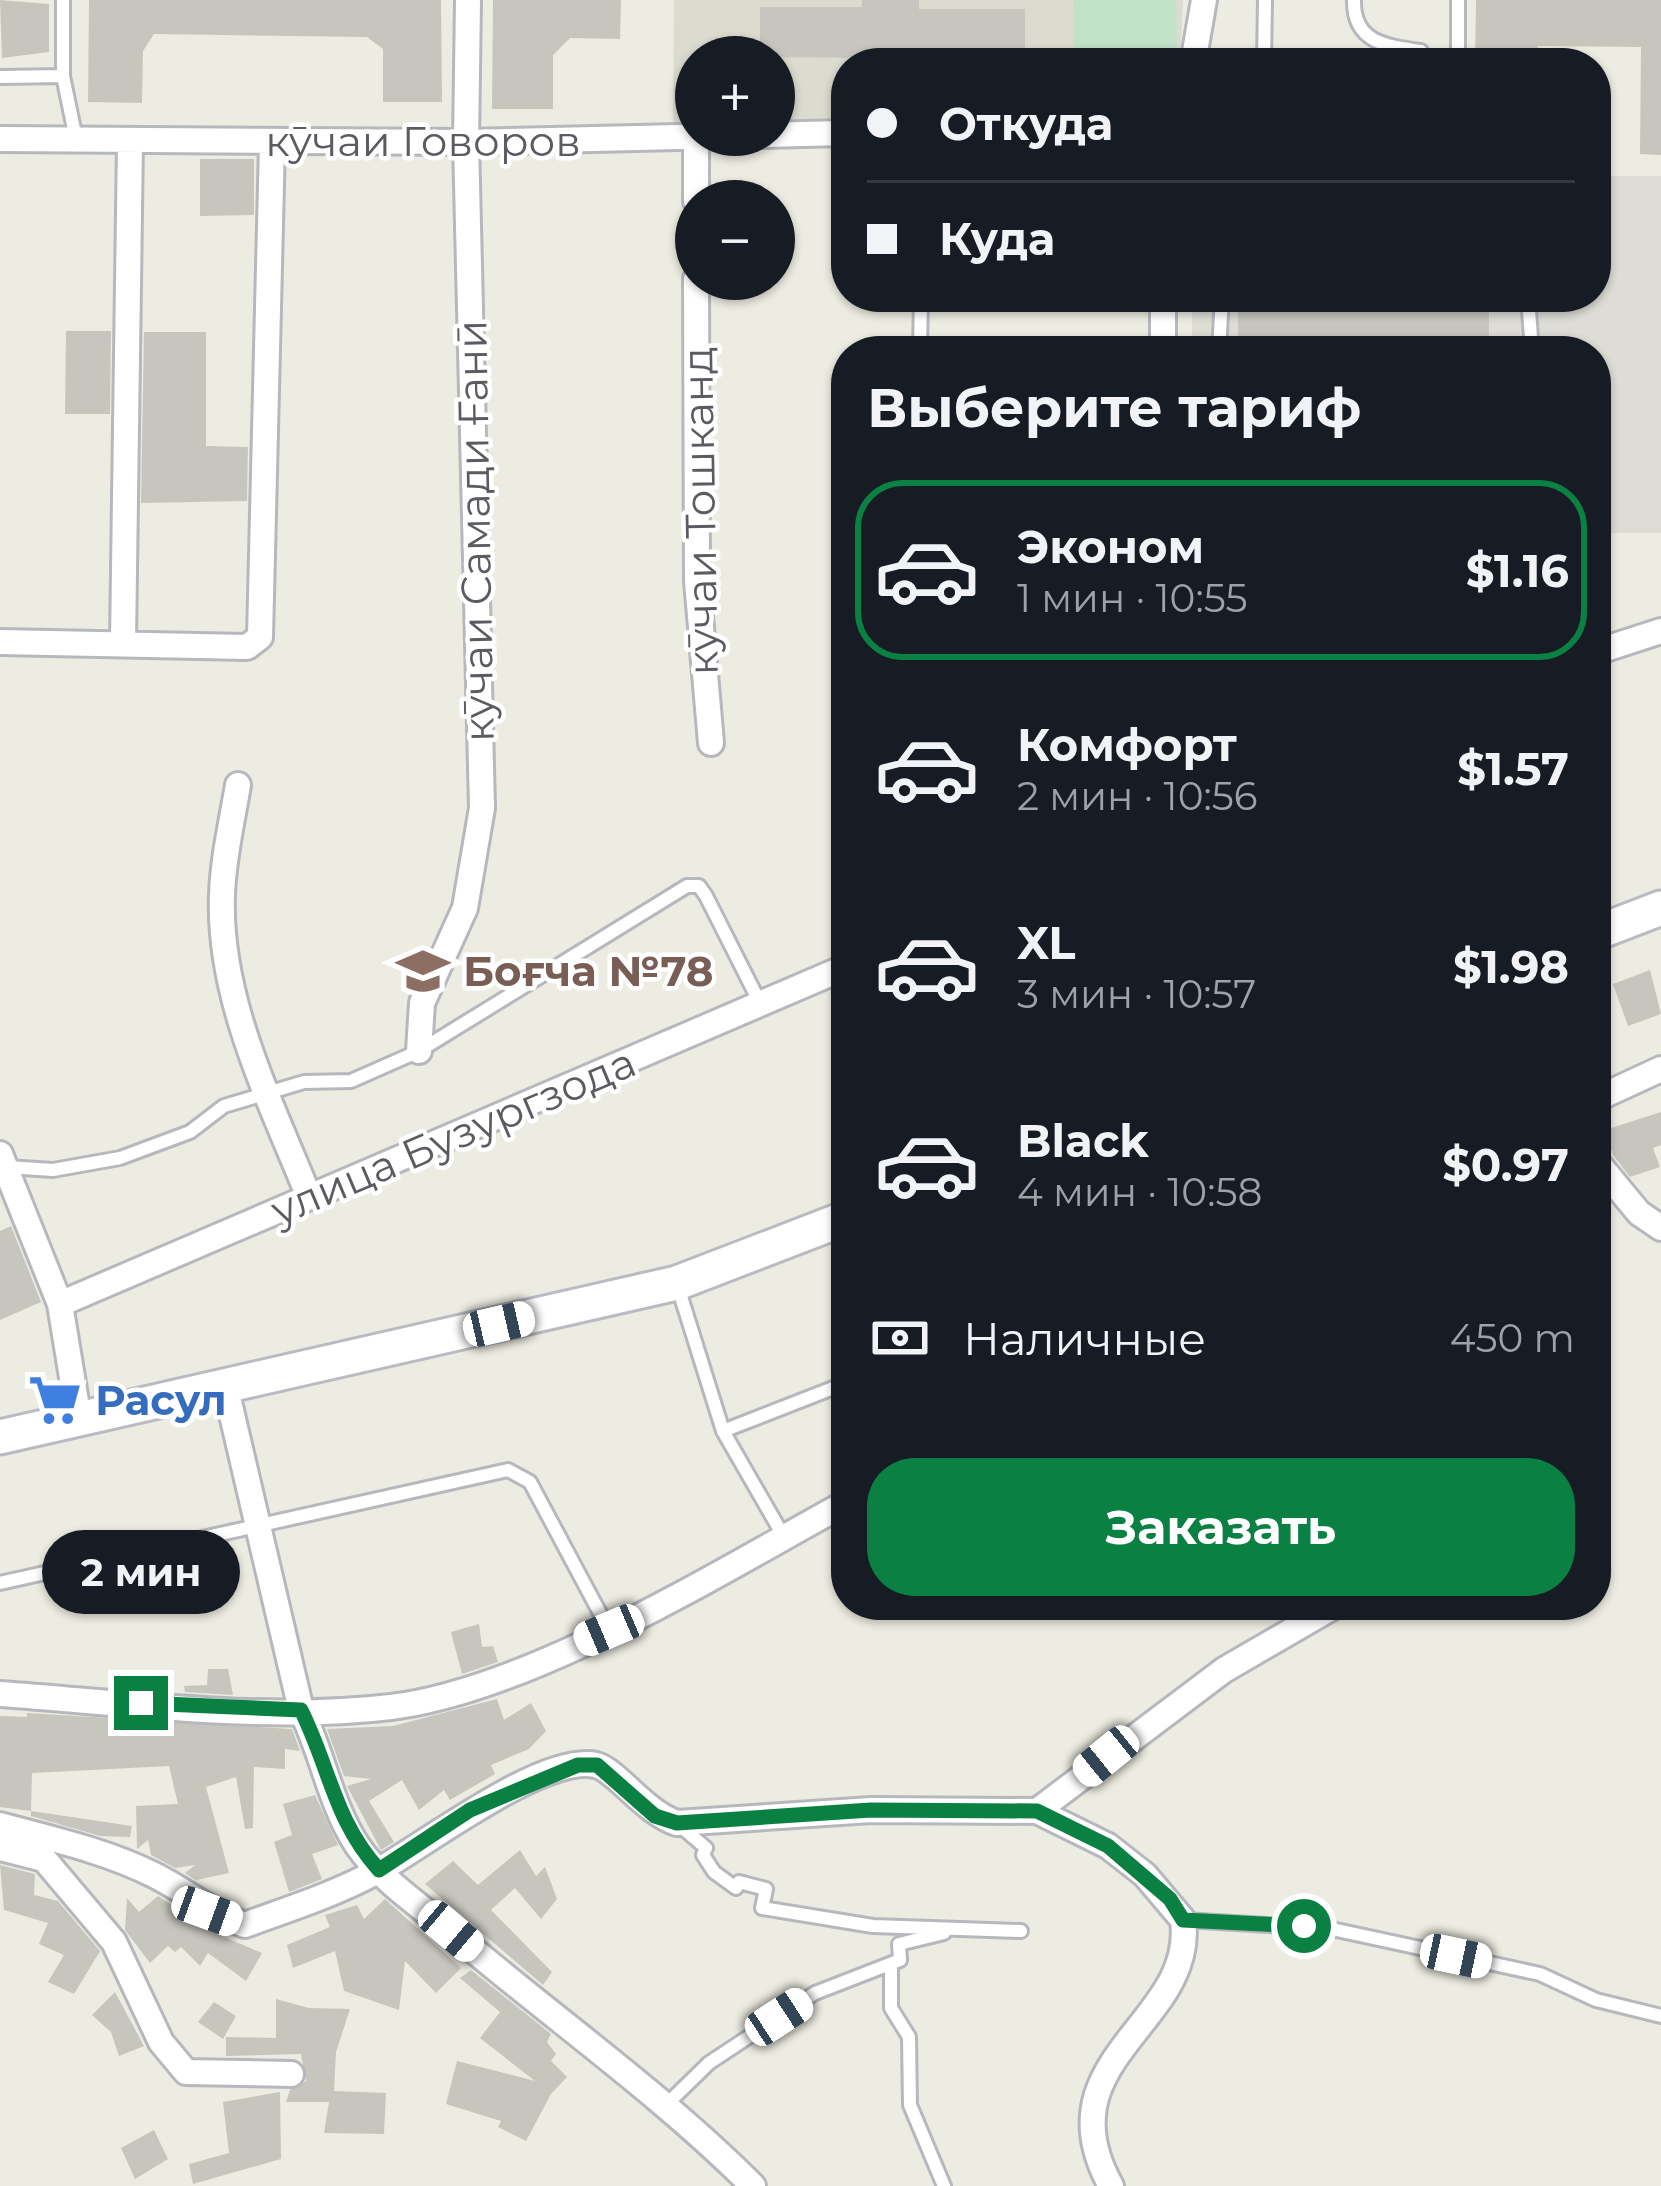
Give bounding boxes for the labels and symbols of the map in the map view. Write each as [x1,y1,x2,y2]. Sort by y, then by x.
street label: кӯчаи Говоров [265,115,581,167]
street label: кӯчаи Самади Ғанӣ [445,320,505,742]
street label: кӯчаи Тошканд [671,346,729,676]
school or university icon: Боғча №78 [394,942,452,1000]
place label: Боғча №78 [463,945,714,997]
street label: улица Бузургзода [262,1036,643,1237]
car [460,1298,538,1350]
supermarket icon: Расул [26,1371,84,1429]
place label: Расул [95,1374,227,1426]
callout: 2 мин [42,1529,240,1613]
car [569,1599,649,1661]
route end [114,1676,168,1730]
car [1067,1719,1145,1793]
car [167,1882,247,1940]
car [412,1894,490,1968]
route start [1277,1899,1331,1953]
car [1417,1931,1495,1981]
car [739,1982,819,2052]

